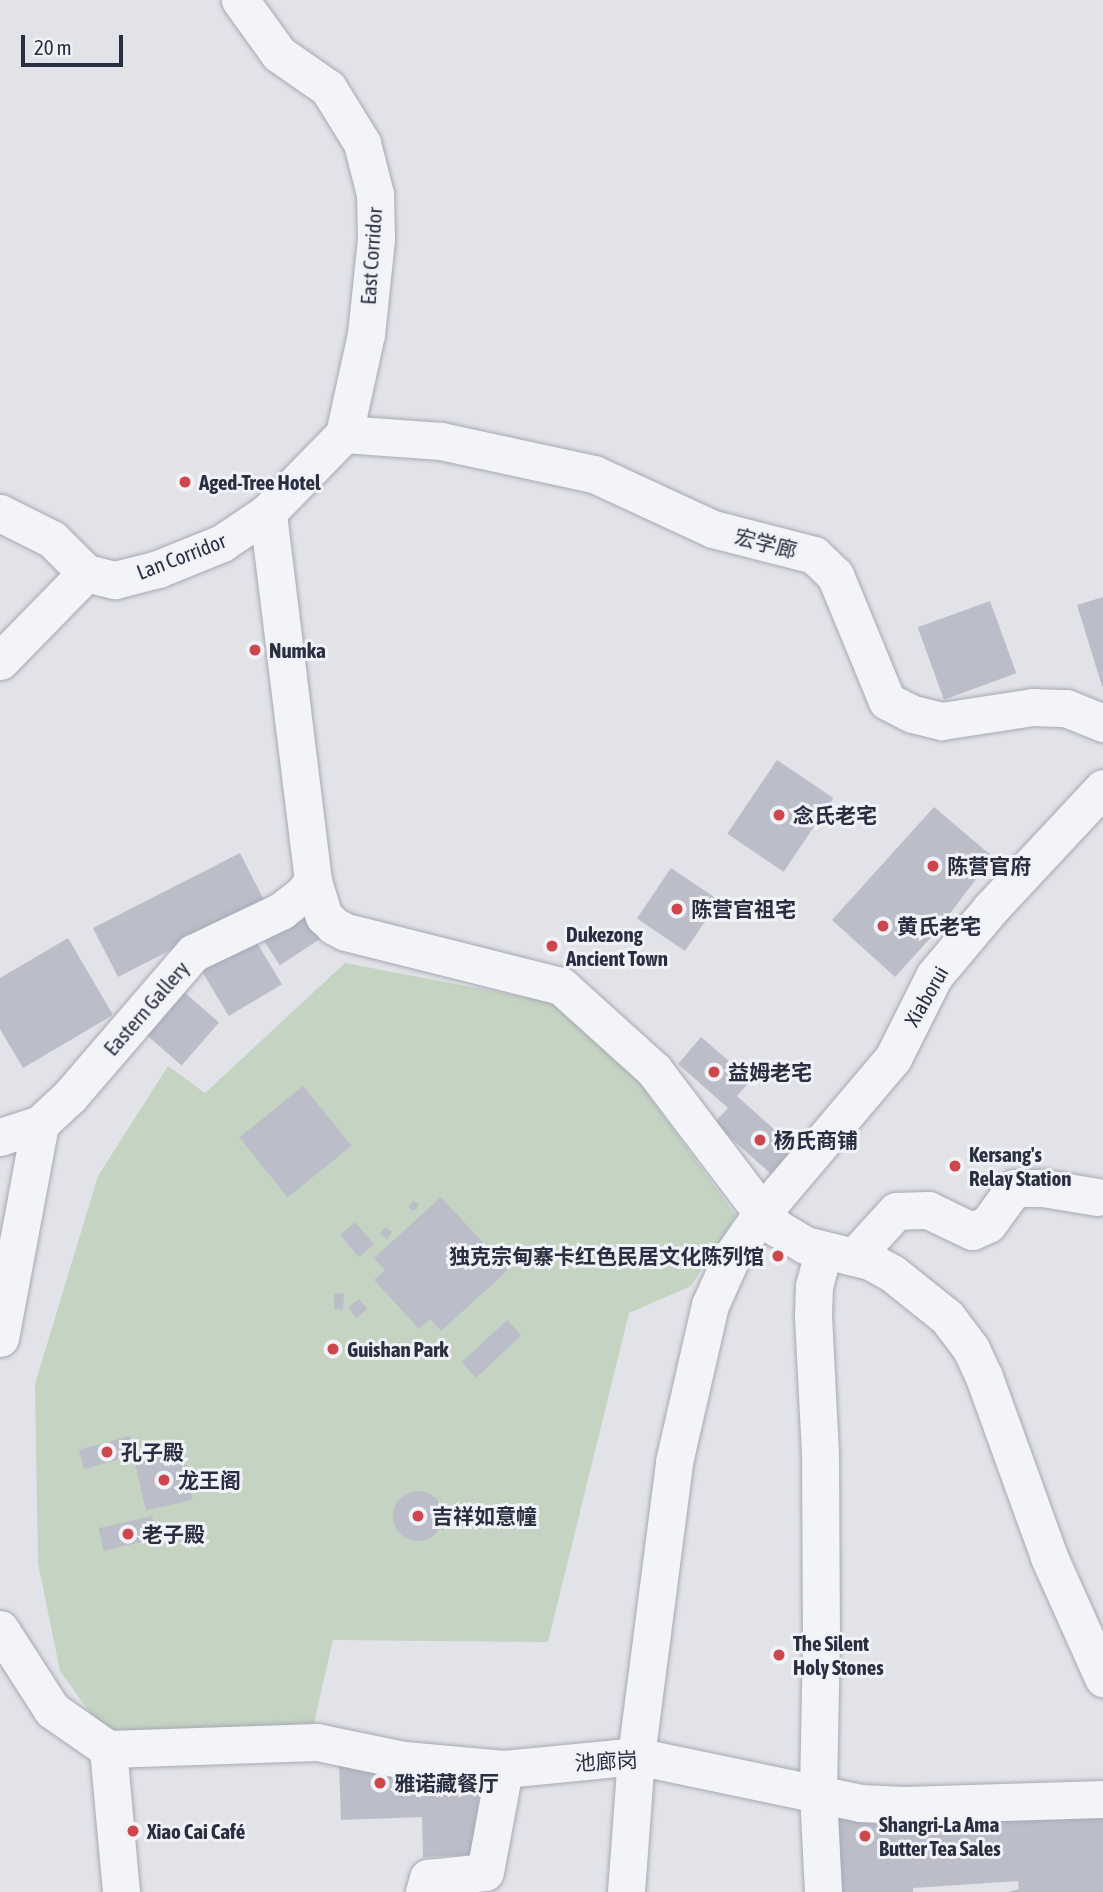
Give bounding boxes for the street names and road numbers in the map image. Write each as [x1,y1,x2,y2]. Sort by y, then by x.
street label: East Corridor [355,206,387,306]
street label: 宏学廊 [732,523,800,563]
street label: Lan Corridor [133,527,229,585]
street label: Eastern Gallery [98,956,194,1060]
street label: Xiaborui [899,962,953,1030]
street label: 池廊岗 [574,1747,638,1775]

